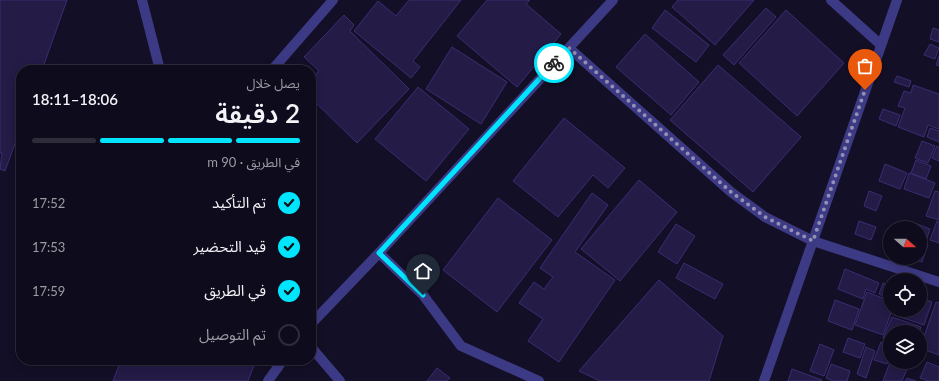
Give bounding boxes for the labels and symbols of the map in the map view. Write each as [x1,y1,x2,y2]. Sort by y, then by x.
courier [534,43,574,83]
pin [848,49,882,90]
north arrow [883,221,927,265]
pin [406,254,440,295]

